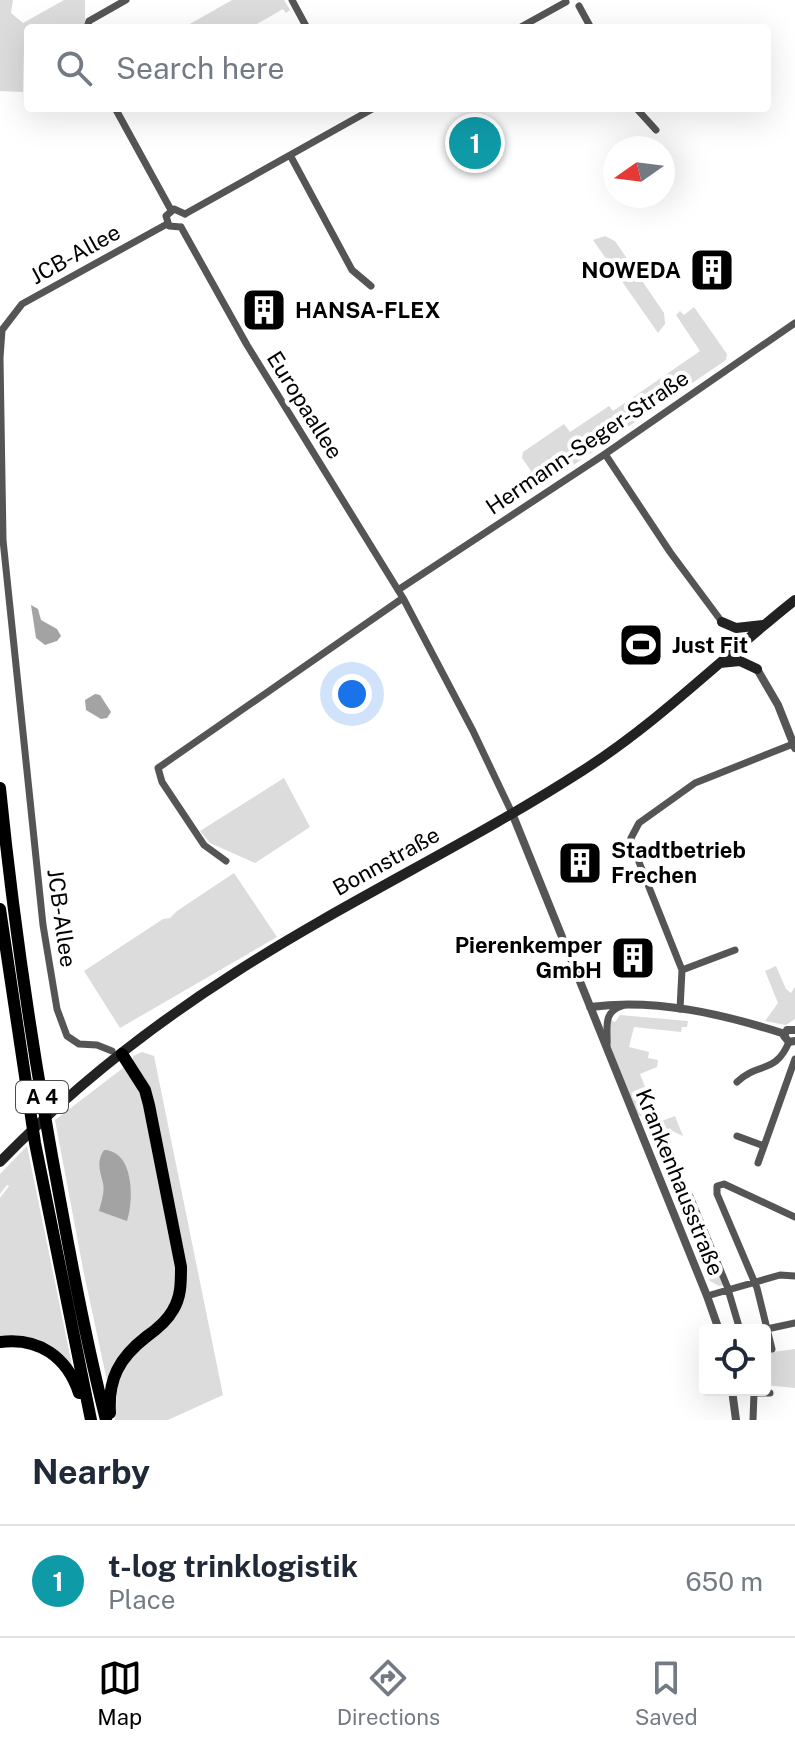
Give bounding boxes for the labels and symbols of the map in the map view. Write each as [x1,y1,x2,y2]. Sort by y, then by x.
pin: 1 [449,113,501,173]
north arrow [603,136,675,208]
street label: JCB-Allee [25,219,125,289]
building icon: NOWEDA [688,246,736,294]
place label: NOWEDA [581,257,681,283]
building icon: HANSA-FLEX [240,286,288,334]
place label: HANSA-FLEX [295,297,441,323]
street label: Europaallee [262,346,348,464]
street label: Hermann-Seger-Straße [481,364,693,520]
sports icon: Just Fit [617,621,665,669]
place label: Just Fit [672,632,748,658]
your location [332,674,372,714]
street label: Bonnstraße [328,821,444,901]
place label: Stadtbetrieb Frechen [611,837,746,888]
building icon: Stadtbetrieb Frechen [556,839,604,887]
street label: JCB-Allee [42,867,82,969]
place label: Pierenkemper GmbH [455,932,602,983]
building icon: Pierenkemper GmbH [609,934,657,982]
road number: A 4 [16,1081,68,1113]
street label: Krankenhausstraße [631,1085,729,1279]

